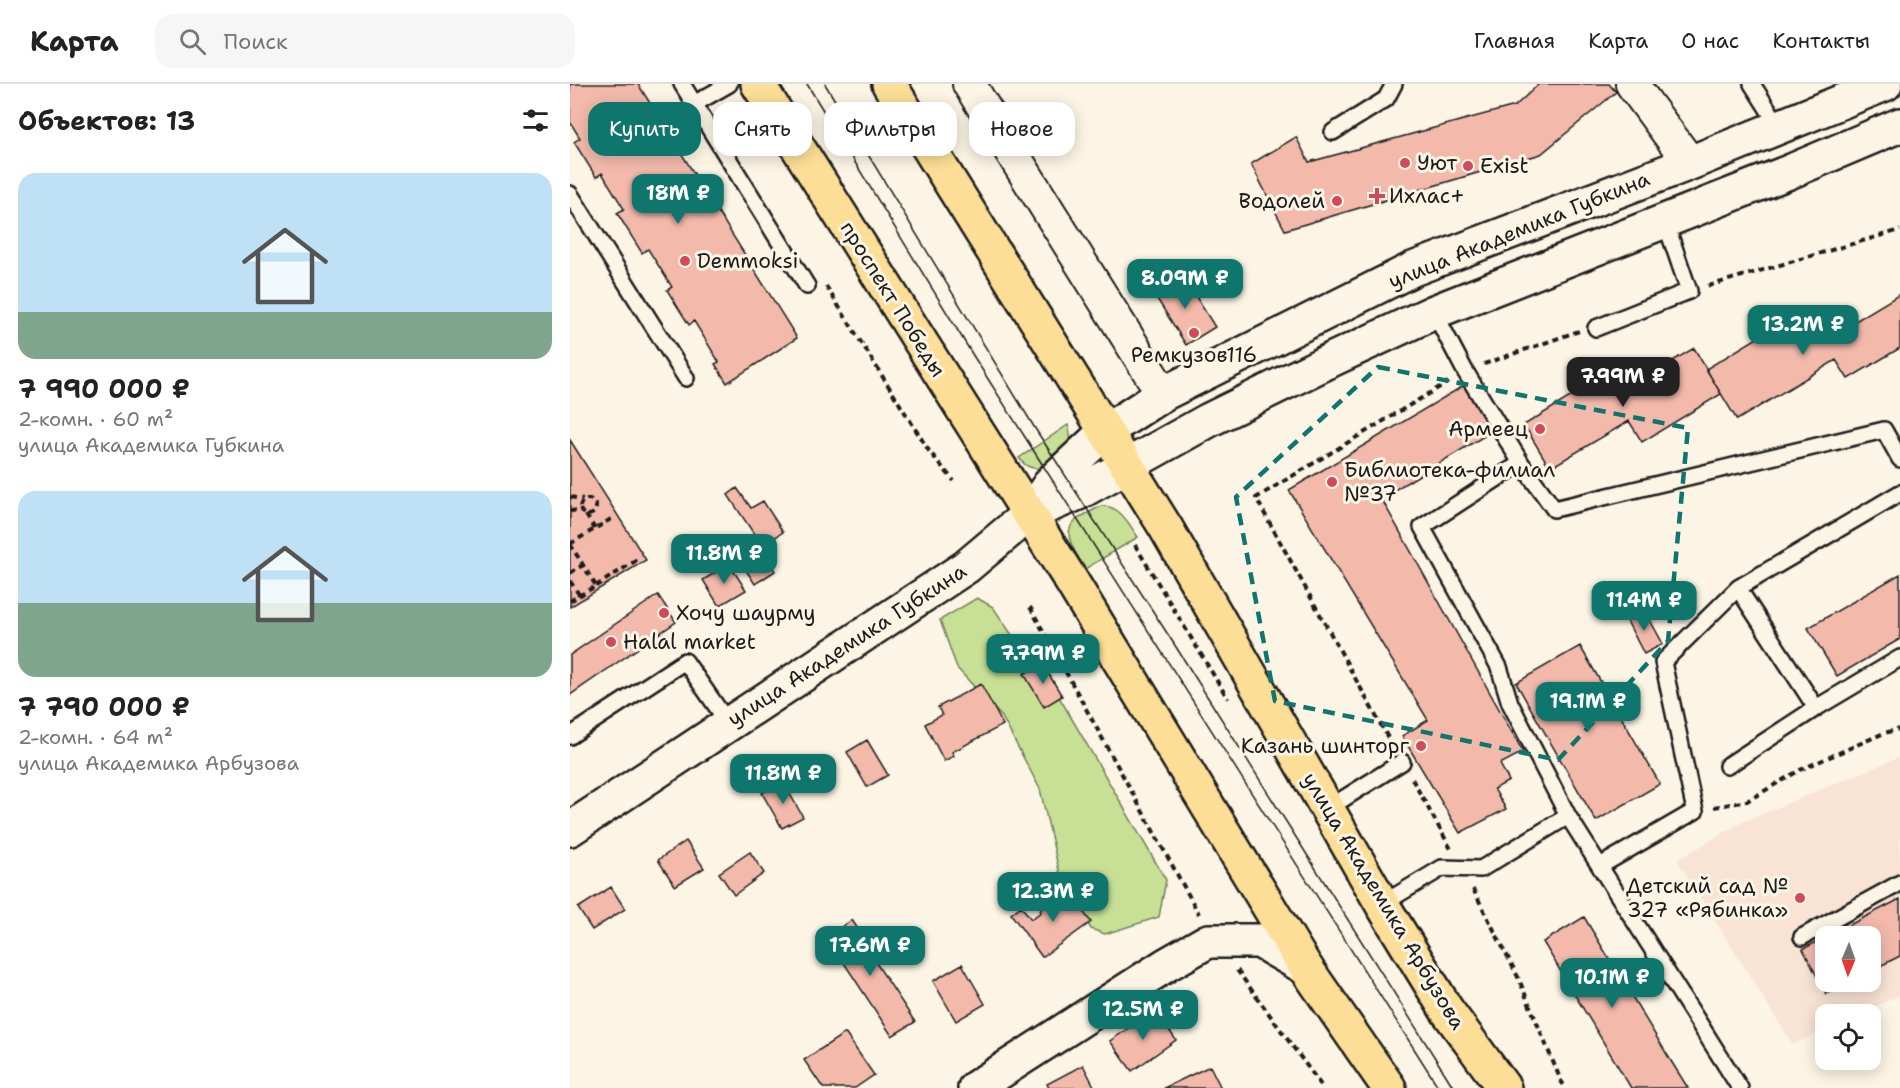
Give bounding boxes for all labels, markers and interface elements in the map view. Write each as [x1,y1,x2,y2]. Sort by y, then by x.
search box [155,14,575,68]
text: Карта [30,22,119,60]
icon: search [176,25,209,58]
text: Поиск [224,27,288,56]
text: Главная [1474,27,1555,55]
text: Карта [1588,27,1648,55]
text: О нас [1681,27,1739,55]
text: Контакты [1772,27,1870,55]
chip: Купить [588,102,701,156]
chip: Снять [713,102,812,156]
chip: Фильтры [824,102,957,156]
chip: Новое [969,102,1075,156]
text: Объектов: 13 [18,103,195,138]
icon: filters [519,104,552,137]
place label: Уют [1417,149,1458,177]
place label: Exist [1480,152,1529,180]
marker: Уют [1398,156,1412,170]
marker: Exist [1461,159,1475,173]
street label: улица Академика Губкина [1384,165,1654,295]
pin: 18M ₽ [636,174,720,225]
text: 18M ₽ [646,180,710,206]
place label: Ихлас+ [1389,182,1465,210]
place label: Водолей [1239,187,1325,215]
marker: Ихлас+ [1370,189,1384,203]
marker: Водолей [1330,194,1344,208]
icon: home [231,212,339,320]
street label: проспект Победы [834,216,952,382]
place label: Demmoksi [697,247,798,275]
marker: Demmoksi [678,254,692,268]
pin: 8.09M ₽ [1130,259,1240,310]
text: 8.09M ₽ [1141,265,1229,291]
pin: 13.2M ₽ [1748,305,1858,356]
text: 13.2M ₽ [1762,311,1844,337]
marker: Ремкузов116 [1187,326,1201,340]
place label: Ремкузов116 [1131,341,1257,369]
pin: 7.99M ₽ [1568,357,1678,408]
text: 7.99M ₽ [1581,363,1665,389]
text: 7 990 000 ₽ [18,371,190,406]
text: 2-комн. · 60 m² [18,406,173,432]
place label: Армеец [1448,415,1528,443]
marker: Армеец [1533,422,1547,436]
text: улица Академика Губкина [18,432,284,458]
place label: Библиотека-филиал №37 [1344,456,1556,508]
marker: Библиотека-филиал №37 [1325,475,1339,489]
icon: home [231,530,339,638]
pin: 11.8M ₽ [669,534,779,585]
text: 11.8M ₽ [685,540,763,566]
street label: улица Академика Губкина [722,557,972,733]
pin: 11.4M ₽ [1589,581,1699,632]
text: 11.4M ₽ [1606,587,1682,613]
place label: Хочу шаурму [676,599,816,627]
marker: Хочу шаурму [657,606,671,620]
place label: Halal market [623,628,756,656]
pin: 7.79M ₽ [988,634,1098,685]
marker: Halal market [604,635,618,649]
text: 7.79M ₽ [1000,640,1086,666]
pin: 19.1M ₽ [1533,682,1643,733]
text: 19.1M ₽ [1550,688,1626,714]
text: 7 790 000 ₽ [18,689,190,724]
text: 2-комн. · 64 m² [18,724,173,750]
place label: Казань шинторг [1241,732,1410,760]
marker: Казань шинторг [1414,739,1428,753]
text: улица Академика Арбузова [18,750,299,776]
pin: 11.8M ₽ [728,754,838,805]
text: 11.8M ₽ [744,760,822,786]
street label: улица Академика Арбузова [1296,767,1472,1035]
pin: 12.3M ₽ [998,872,1108,923]
place label: Детский сад № 327 «Рябинка» [1626,872,1788,924]
text: 12.3M ₽ [1011,878,1095,904]
marker: Детский сад № 327 «Рябинка» [1793,891,1807,905]
pin: 17.6M ₽ [815,926,925,977]
north arrow [1815,926,1881,992]
map controls [1815,926,1881,1070]
text: 17.6M ₽ [829,932,911,958]
pin: 10.1M ₽ [1557,958,1667,1009]
text: 10.1M ₽ [1574,964,1650,990]
pin: 12.5M ₽ [1088,990,1198,1041]
text: 12.5M ₽ [1102,996,1184,1022]
button: locate [1815,1004,1881,1070]

